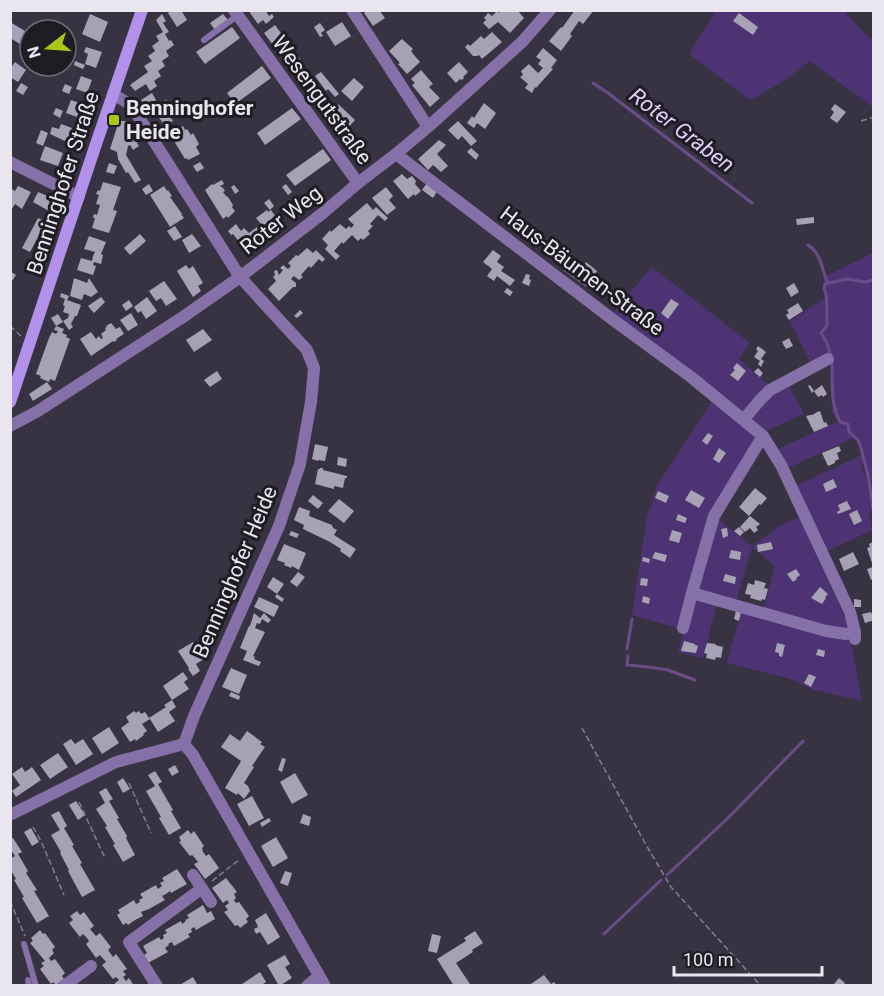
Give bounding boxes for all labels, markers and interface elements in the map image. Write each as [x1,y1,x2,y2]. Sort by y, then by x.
north arrow [18,18,78,78]
street label: Wesengutstraße [267,31,377,169]
text: N [23,44,45,60]
water label: Roter Graben [625,83,739,177]
street label: Benninghofer Straße [22,88,104,278]
place label: Benninghofer Heide [126,96,254,144]
marker: Benninghofer Heide [107,113,121,127]
street label: Roter Weg [236,181,326,259]
street label: Haus-Bäumen-Straße [495,202,669,340]
street label: Benninghofer Heide [188,483,282,661]
scale bar [674,939,822,977]
text: 100 m [683,949,734,970]

